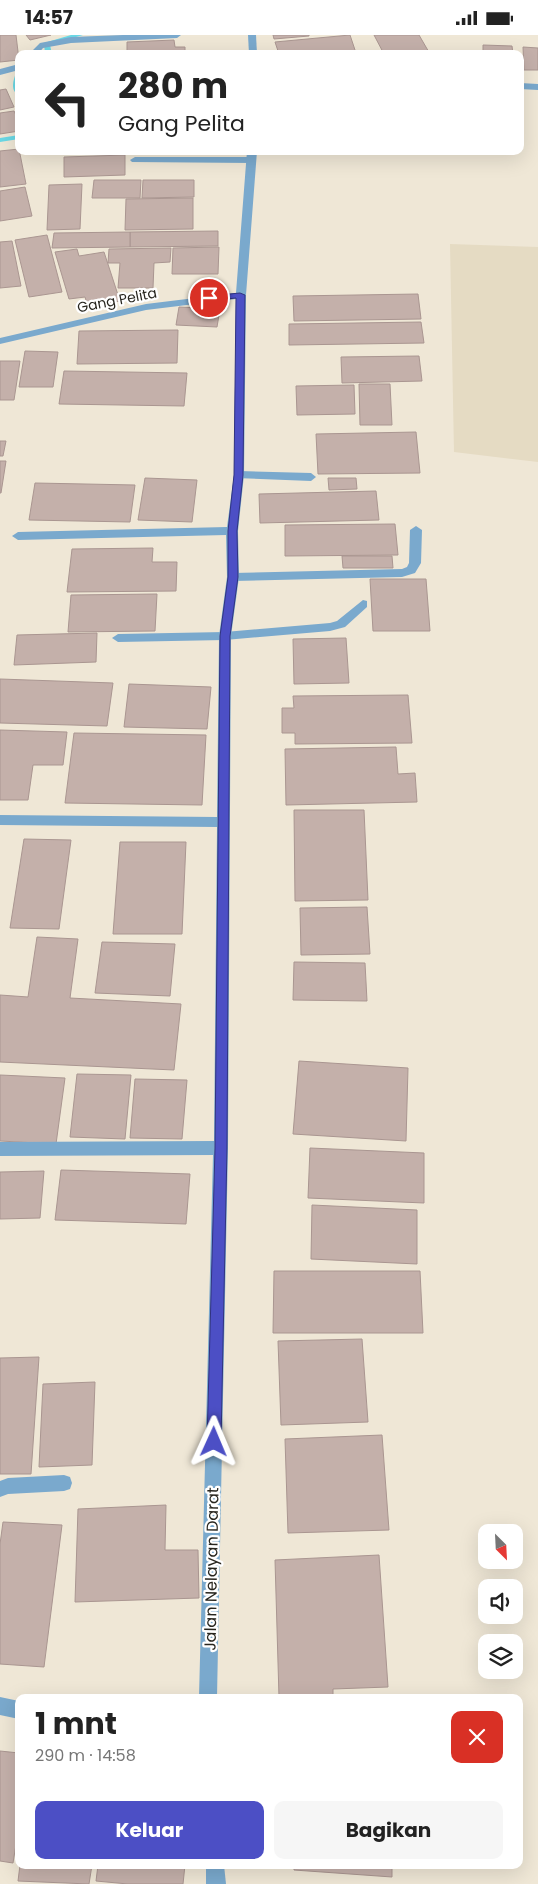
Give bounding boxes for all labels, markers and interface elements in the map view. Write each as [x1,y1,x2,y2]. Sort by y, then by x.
text: 14:57 [25,4,73,31]
text: 280 m [118,61,228,110]
icon: left [35,70,100,135]
text: Gang Pelita [118,108,245,139]
pin [188,277,230,319]
street label: Gang Pelita [75,282,159,318]
icon: arrive [195,284,223,312]
position arrow [187,1415,239,1467]
street label: Jalan Nelayan Darat [199,1487,224,1651]
north arrow [478,1524,522,1569]
map controls [478,1524,523,1679]
button: sound [478,1579,523,1624]
button: layers [478,1634,523,1679]
text: 1 mnt [35,1702,117,1745]
button: close [451,1711,503,1763]
text: 290 m · 14:58 [35,1744,136,1767]
button: Keluar [35,1801,264,1859]
button: Bagikan [274,1801,503,1859]

